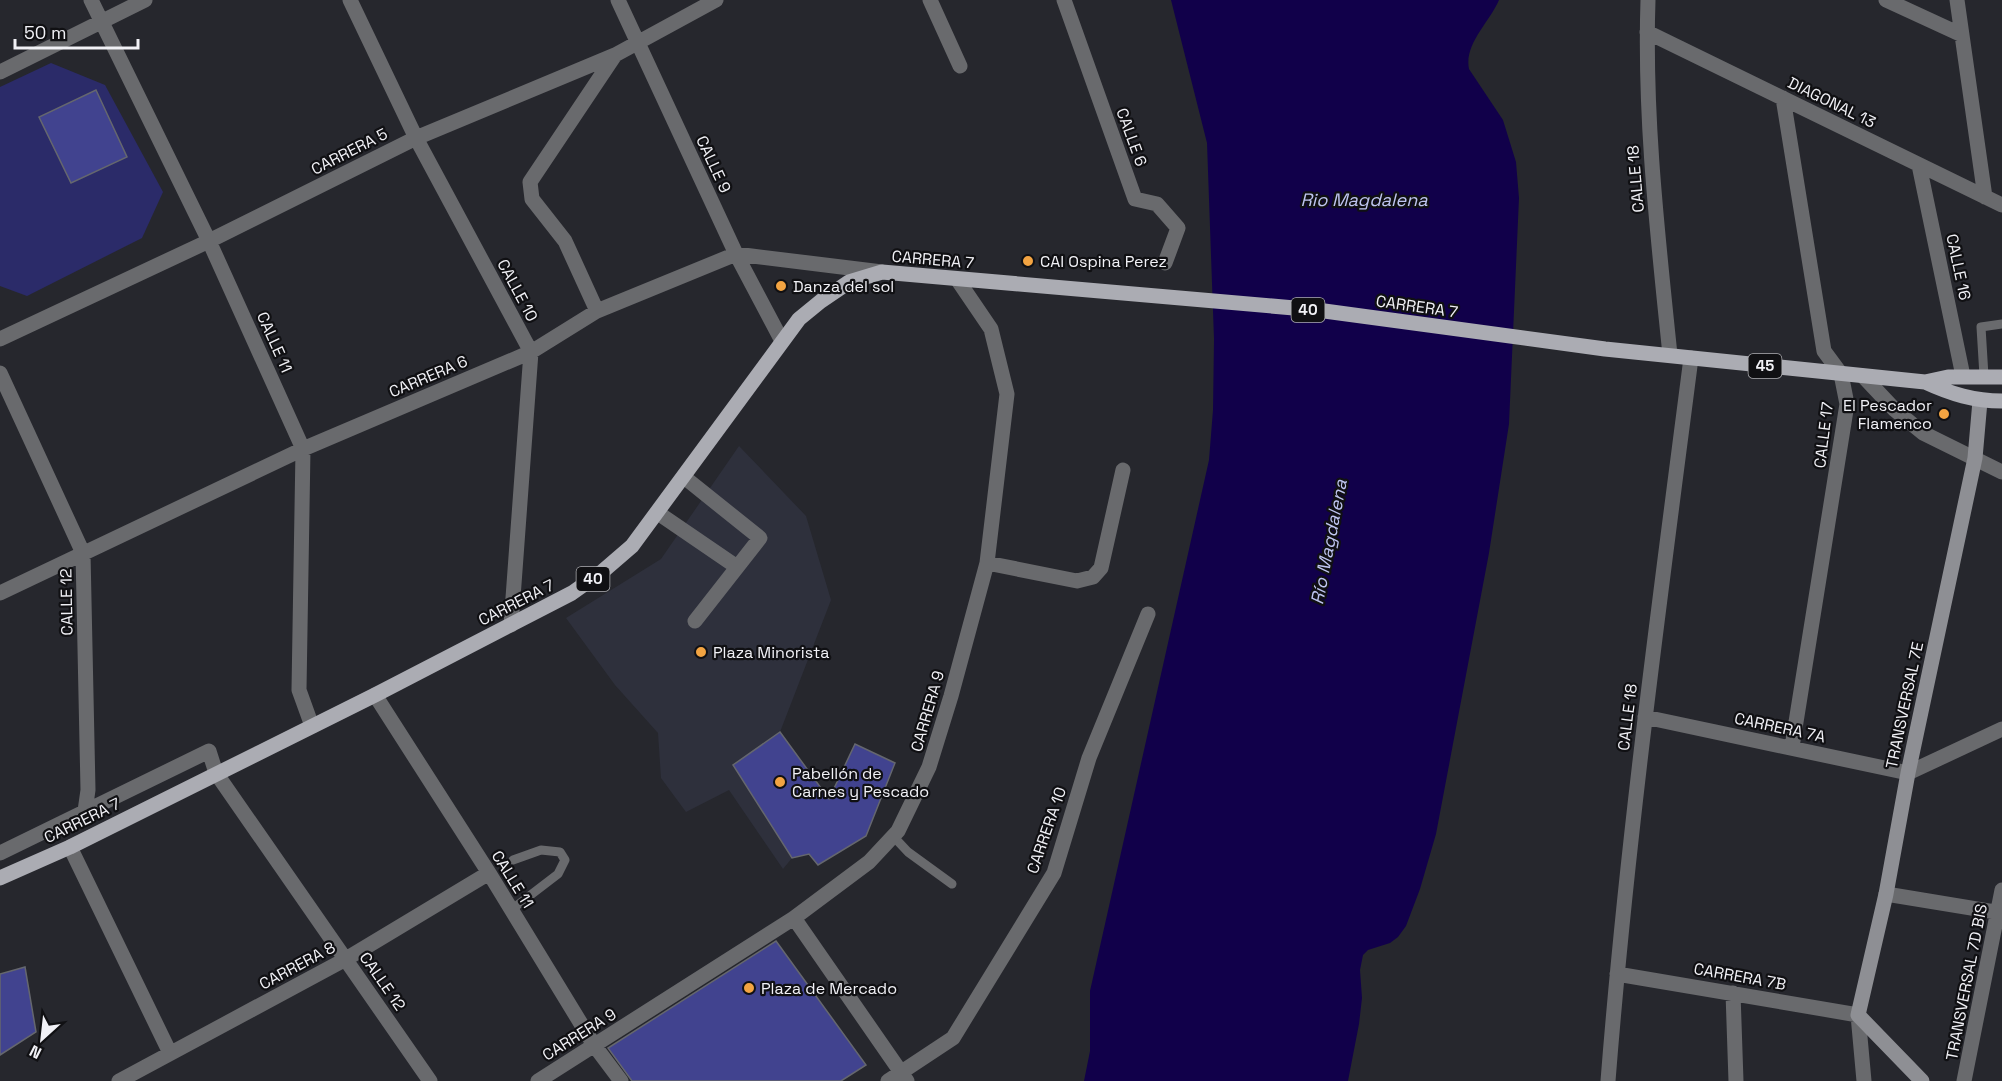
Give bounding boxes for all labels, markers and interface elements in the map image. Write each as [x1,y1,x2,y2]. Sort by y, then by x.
scale bar [15,12,138,50]
text: 50 m [24,21,66,44]
street label: DIAGONAL 13 [1784,72,1879,133]
street label: CALLE 6 [1111,105,1152,169]
street label: CARRERA 5 [307,123,391,180]
street label: CALLE 9 [691,132,736,196]
street label: CALLE 18 [1622,144,1649,213]
water label: Rio Magdalena [1300,188,1428,211]
street label: CALLE 16 [1941,232,1976,302]
street label: CARRERA 7 [891,245,975,274]
place label: CAI Ospina Perez [1040,251,1167,272]
marker: CAI Ospina Perez [1021,254,1035,268]
street label: CALLE 10 [492,255,543,325]
place label: Danza del sol [793,276,894,297]
marker: Danza del sol [774,279,788,293]
street label: CARRERA 7 [1375,290,1459,323]
road number: 40 [1292,298,1324,322]
street label: CALLE 11 [252,309,297,376]
street label: CARRERA 6 [386,351,471,402]
road number: 45 [1748,354,1782,378]
place label: El Pescador Flamenco [1843,395,1932,434]
street label: CALLE 17 [1809,401,1838,469]
marker: El Pescador Flamenco [1937,407,1951,421]
water label: Río Magdalena [1305,477,1352,607]
road number: 40 [576,567,610,591]
street label: CALLE 12 [55,568,78,636]
street label: CARRERA 7 [475,574,558,631]
street label: TRANSVERSAL 7E [1881,640,1928,770]
place label: Plaza Minorista [713,642,830,663]
marker: Plaza Minorista [694,645,708,659]
street label: CARRERA 9 [906,668,949,754]
street label: CALLE 18 [1613,682,1642,752]
street label: CARRERA 7A [1732,708,1827,747]
place label: Pabellón de Carnes y Pescado [792,763,929,802]
marker: Pabellón de Carnes y Pescado [773,775,787,789]
street label: CARRERA 10 [1022,784,1071,876]
street label: CARRERA 7 [41,793,124,848]
street label: CALLE 11 [487,846,538,912]
street label: TRANSVERSAL 7D BIS [1941,902,1992,1062]
street label: CARRERA 8 [255,937,339,994]
street label: CALLE 12 [355,948,410,1015]
street label: CARRERA 7B [1692,958,1788,995]
place label: Plaza de Mercado [761,978,897,999]
marker: Plaza de Mercado [742,981,756,995]
street label: CARRERA 9 [538,1003,620,1065]
north arrow [12,1009,72,1069]
text: N [26,1040,45,1064]

